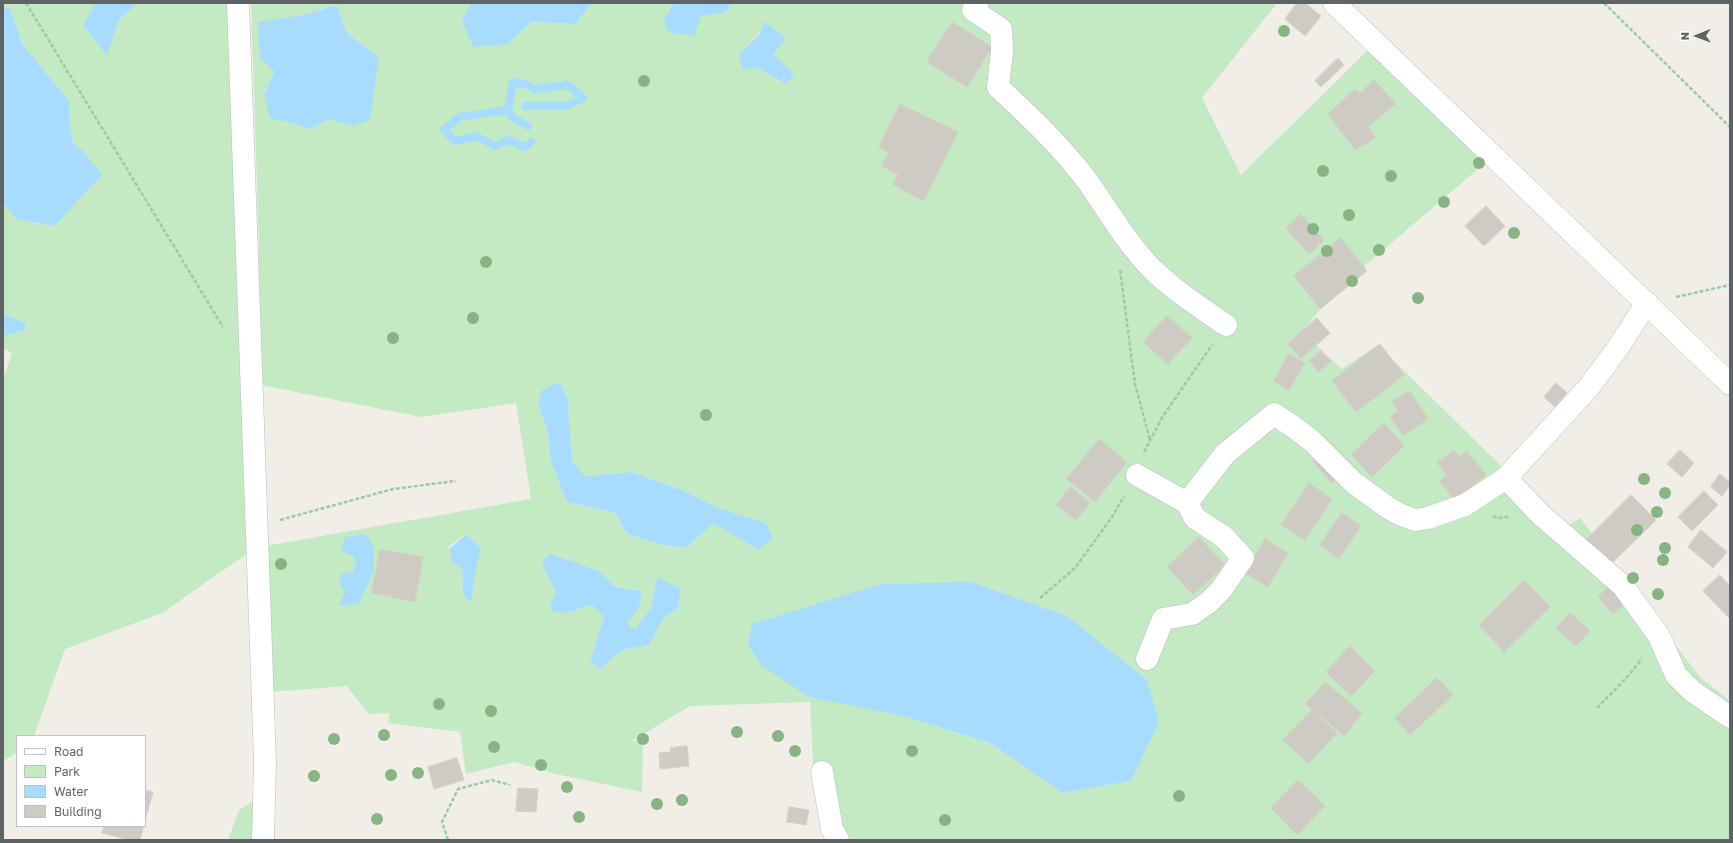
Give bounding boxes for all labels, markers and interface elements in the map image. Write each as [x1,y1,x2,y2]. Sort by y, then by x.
north arrow [1677,16,1717,56]
text: N [1678,32,1691,41]
legend [16,735,146,827]
text: Road [54,744,83,759]
text: Park [54,764,80,779]
text: Water [54,784,88,799]
text: Building [54,804,102,819]

